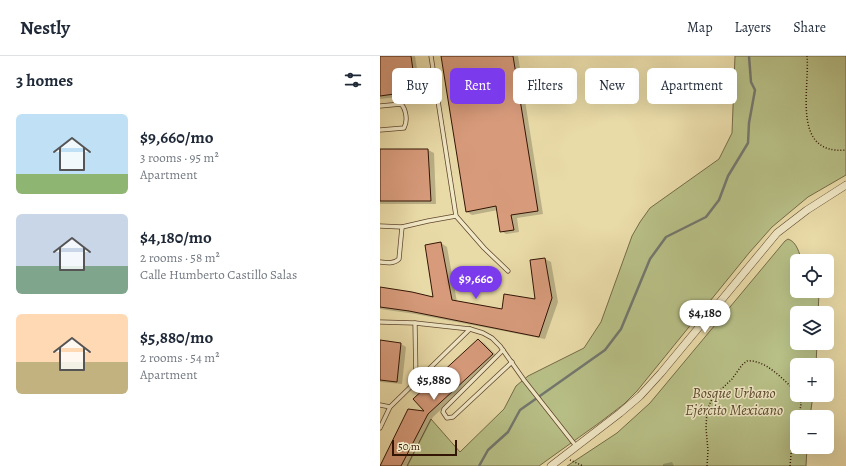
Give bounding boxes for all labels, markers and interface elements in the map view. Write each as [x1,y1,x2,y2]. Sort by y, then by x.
text: Nestly [20,15,70,41]
text: Map [687,18,713,37]
text: Layers [735,18,771,37]
text: Share [793,18,826,37]
chip: Buy [392,68,442,104]
chip: Rent [450,68,505,104]
chip: Filters [513,68,577,104]
chip: New [585,68,639,104]
chip: Apartment [647,68,737,104]
text: 3 homes [16,69,73,92]
icon: filters [342,69,364,91]
text: $9,660/mo [140,126,213,149]
icon: home [48,130,96,178]
text: 3 rooms · 95 m² [140,149,219,166]
text: Apartment [140,166,198,183]
text: $4,180/mo [140,226,212,249]
icon: home [48,230,96,278]
text: 2 rooms · 58 m² [140,249,220,266]
map controls [790,254,834,454]
button: locate [790,254,834,298]
text: Calle Humberto Castillo Salas [140,266,297,283]
pin: $9,660 [443,266,509,300]
text: $9,660 [459,270,493,287]
pin: $4,180 [672,300,738,334]
text: $4,180 [688,304,722,321]
button: layers [790,306,834,350]
text: $5,880/mo [140,326,213,349]
icon: home [48,330,96,378]
text: 2 rooms · 54 m² [140,349,219,366]
button: + [790,358,834,402]
text: Apartment [140,366,198,383]
pin: $5,880 [401,367,467,401]
text: $5,880 [417,371,451,388]
park label: Bosque Urbano Ejército Mexicano [685,383,783,420]
button: − [790,410,834,454]
scale bar [392,438,457,457]
text: 50 m [398,439,420,454]

